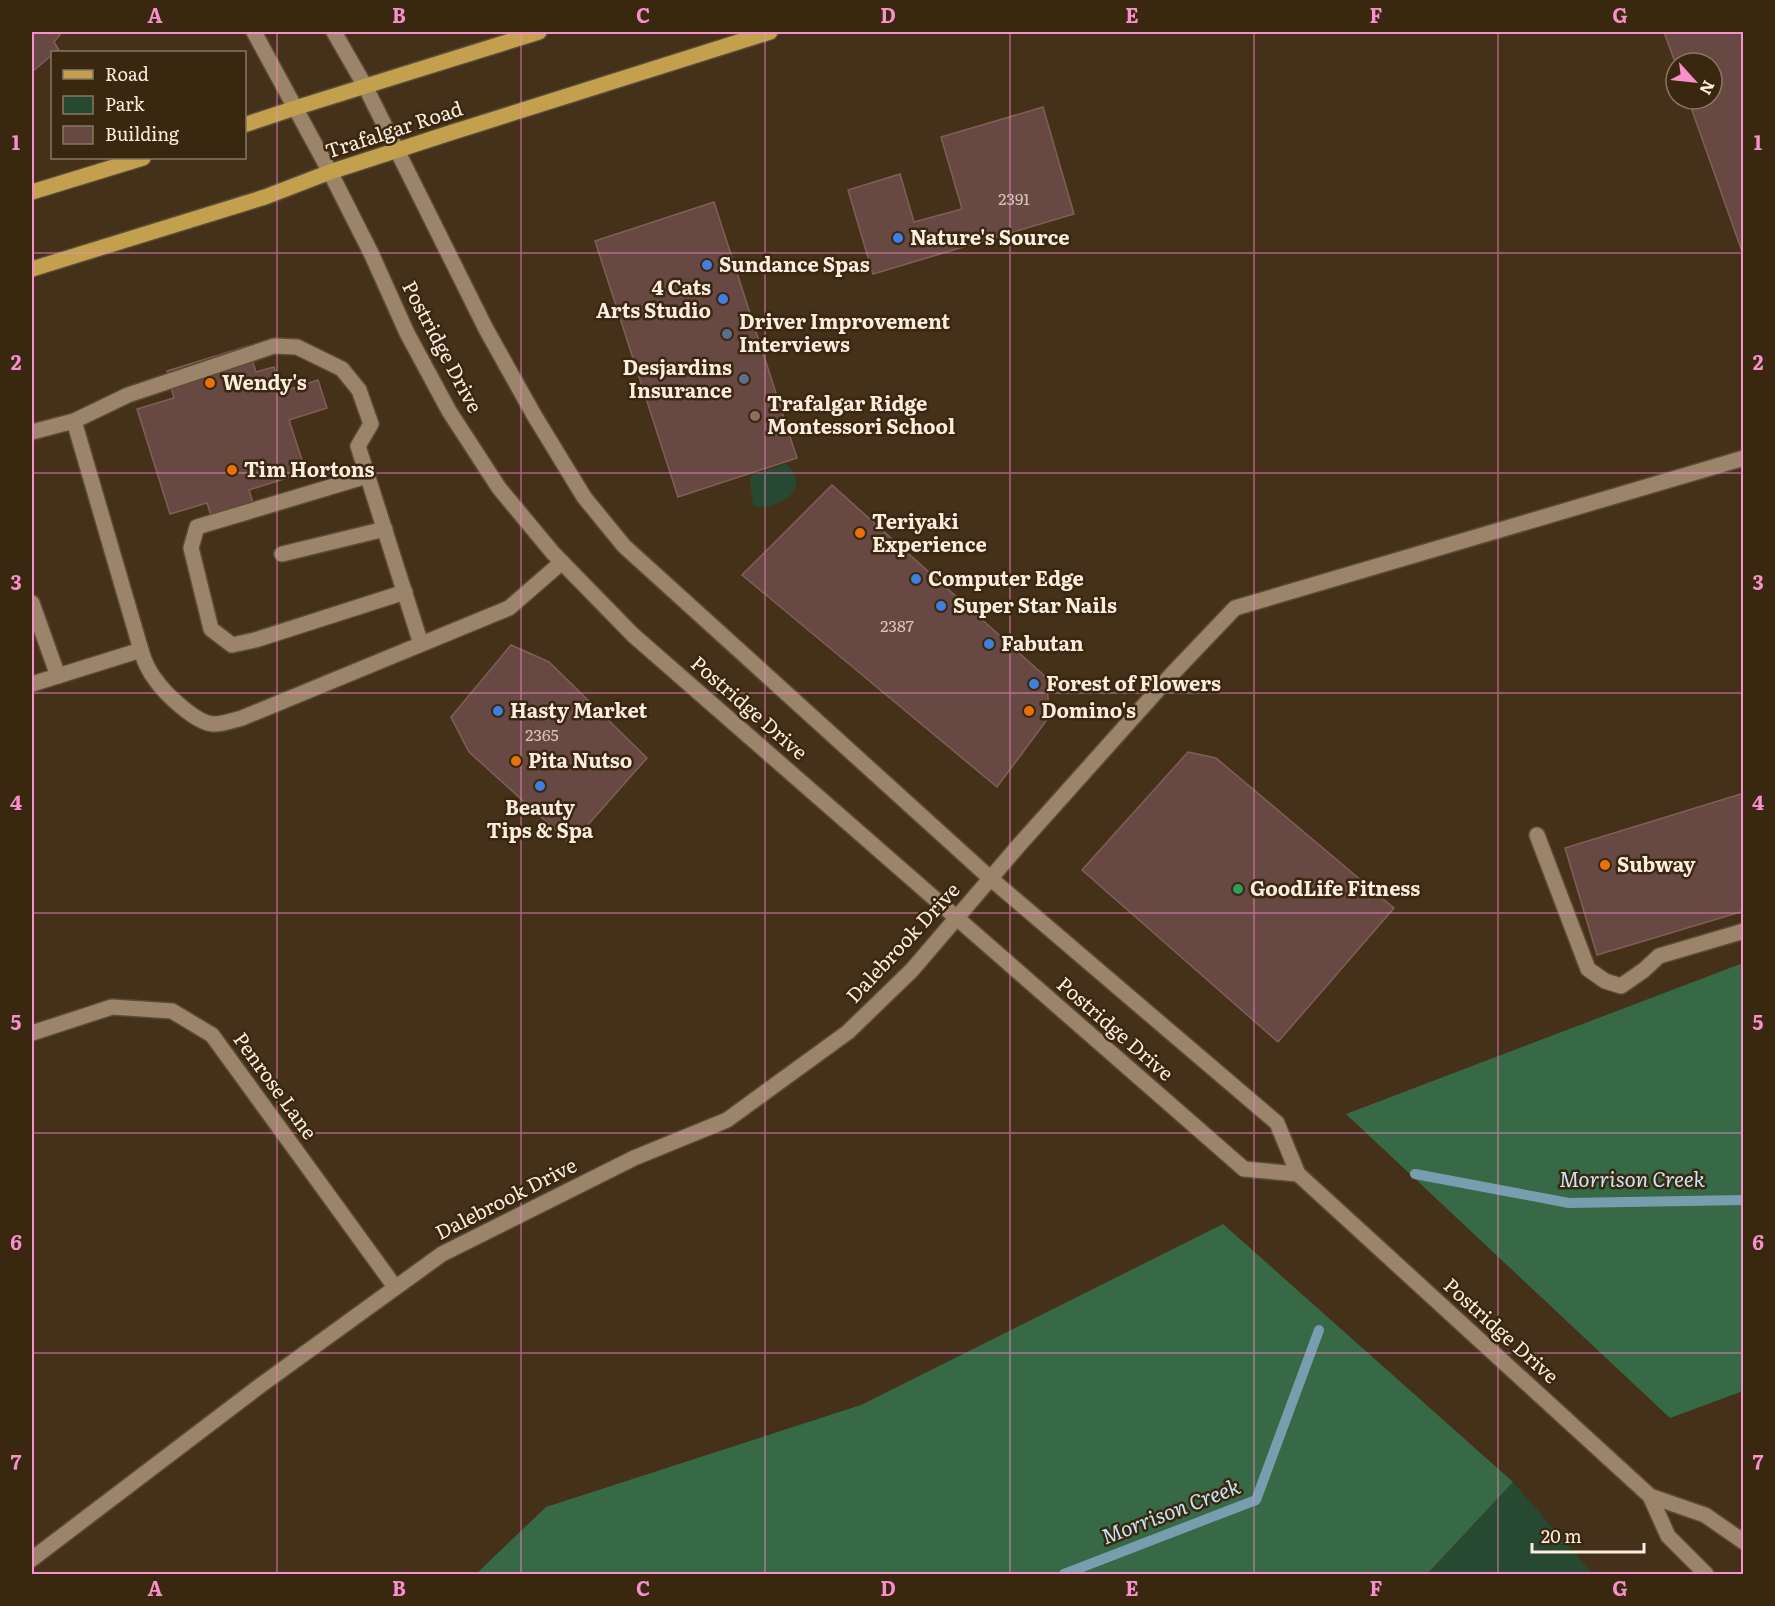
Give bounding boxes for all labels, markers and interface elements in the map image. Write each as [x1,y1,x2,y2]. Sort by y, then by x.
text: A [147,0,163,29]
text: B [392,0,406,29]
text: C [636,0,650,29]
text: D [880,0,896,29]
text: E [1125,0,1139,29]
text: F [1370,0,1383,29]
text: G [1612,0,1628,29]
legend [51,51,246,159]
north arrow [1664,51,1724,111]
text: Road [105,60,149,87]
text: N [1695,77,1722,100]
text: Park [105,90,146,117]
street label: Trafalgar Road [321,92,466,164]
text: Building [105,120,180,147]
text: 1 [12,126,20,156]
text: 1 [1754,126,1762,156]
house number: 2391 [998,186,1030,210]
place label: Nature's Source [910,221,1070,251]
marker: Nature's Source [891,231,905,245]
place label: Sundance Spas [719,248,870,278]
marker: Sundance Spas [700,258,714,272]
place label: 4 Cats Arts Studio [596,271,711,324]
street label: Postridge Drive [396,275,491,418]
marker: 4 Cats Arts Studio [716,292,730,306]
place label: Driver Improvement Interviews [739,305,950,358]
marker: Driver Improvement Interviews [720,327,734,341]
text: 2 [11,346,22,376]
text: 2 [1753,346,1764,376]
place label: Desjardins Insurance [623,351,732,404]
place label: Wendy's [222,366,307,396]
marker: Desjardins Insurance [737,372,751,386]
marker: Wendy's [203,376,217,390]
place label: Trafalgar Ridge Montessori School [767,387,955,440]
marker: Trafalgar Ridge Montessori School [748,409,762,423]
place label: Tim Hortons [244,453,375,483]
marker: Tim Hortons [225,463,239,477]
place label: Teriyaki Experience [872,505,987,558]
marker: Teriyaki Experience [853,526,867,540]
place label: Computer Edge [928,562,1084,592]
text: 3 [10,566,22,596]
text: 3 [1752,566,1764,596]
marker: Computer Edge [909,572,923,586]
place label: Super Star Nails [953,589,1117,619]
marker: Super Star Nails [934,599,948,613]
house number: 2387 [880,613,914,637]
place label: Fabutan [1001,627,1084,657]
marker: Fabutan [982,637,996,651]
street label: Postridge Drive [685,647,815,766]
place label: Forest of Flowers [1046,667,1221,697]
marker: Forest of Flowers [1027,677,1041,691]
place label: Hasty Market [510,694,648,724]
place label: Domino's [1041,694,1136,724]
marker: Hasty Market [491,704,505,718]
marker: Domino's [1022,704,1036,718]
house number: 2365 [525,722,559,746]
place label: Pita Nutso [528,744,632,774]
marker: Pita Nutso [509,754,523,768]
marker: Beauty Tips & Spa [533,779,547,793]
text: 4 [10,786,22,816]
text: 4 [1752,786,1764,816]
place label: Beauty Tips & Spa [487,791,594,844]
place label: Subway [1617,848,1696,878]
marker: Subway [1598,858,1612,872]
place label: GoodLife Fitness [1250,872,1420,902]
street label: Dalebrook Drive [838,875,966,1009]
marker: GoodLife Fitness [1231,882,1245,896]
street label: Postridge Drive [1051,968,1181,1087]
text: 5 [11,1006,22,1036]
text: 5 [1753,1006,1764,1036]
street label: Penrose Lane [227,1025,326,1145]
street label: Dalebrook Drive [429,1149,581,1246]
water label: Morrison Creek [1559,1162,1705,1193]
text: 6 [10,1226,22,1256]
text: 6 [1752,1226,1764,1256]
street label: Postridge Drive [1438,1270,1567,1390]
text: 7 [11,1446,22,1476]
text: 7 [1753,1446,1764,1476]
water label: Morrison Creek [1096,1469,1244,1550]
scale bar [1532,1516,1644,1554]
text: 20 m [1541,1522,1582,1549]
text: A [147,1572,163,1602]
text: B [392,1572,406,1602]
text: C [636,1572,650,1602]
text: D [880,1572,896,1602]
text: E [1125,1572,1139,1602]
text: F [1370,1572,1383,1602]
text: G [1612,1572,1628,1602]

